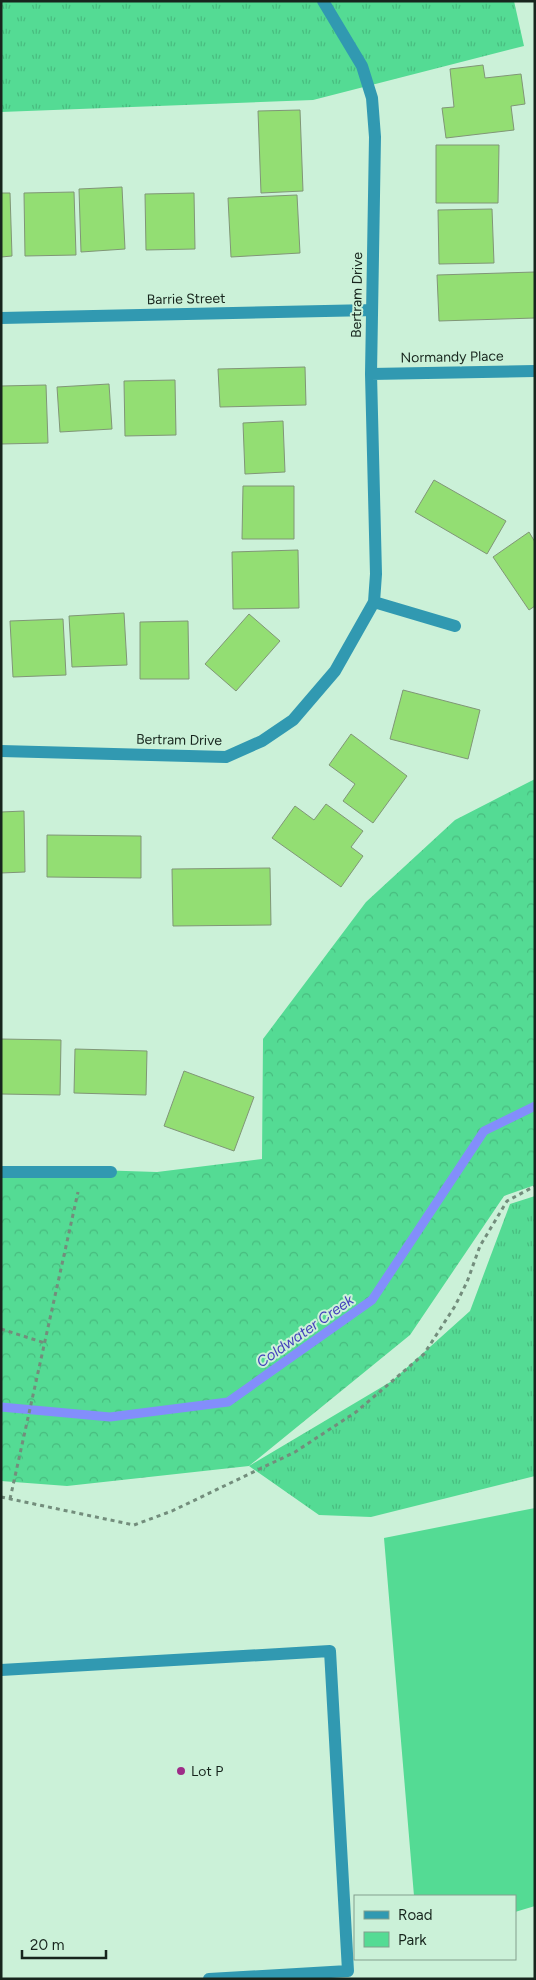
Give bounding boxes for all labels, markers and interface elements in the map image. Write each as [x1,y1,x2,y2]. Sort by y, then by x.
street label: Bertram Drive [348,252,366,338]
street label: Barrie Street [146,290,226,308]
street label: Normandy Place [400,348,504,366]
street label: Bertram Drive [136,731,222,749]
water label: Coldwater Creek [253,1290,358,1371]
place label: Lot P [191,1763,223,1780]
marker: Lot P [175,1765,187,1777]
legend [354,1895,516,1960]
text: Road [398,1906,433,1924]
scale bar [22,1928,106,1960]
text: Park [398,1931,427,1949]
text: 20 m [30,1936,64,1954]

